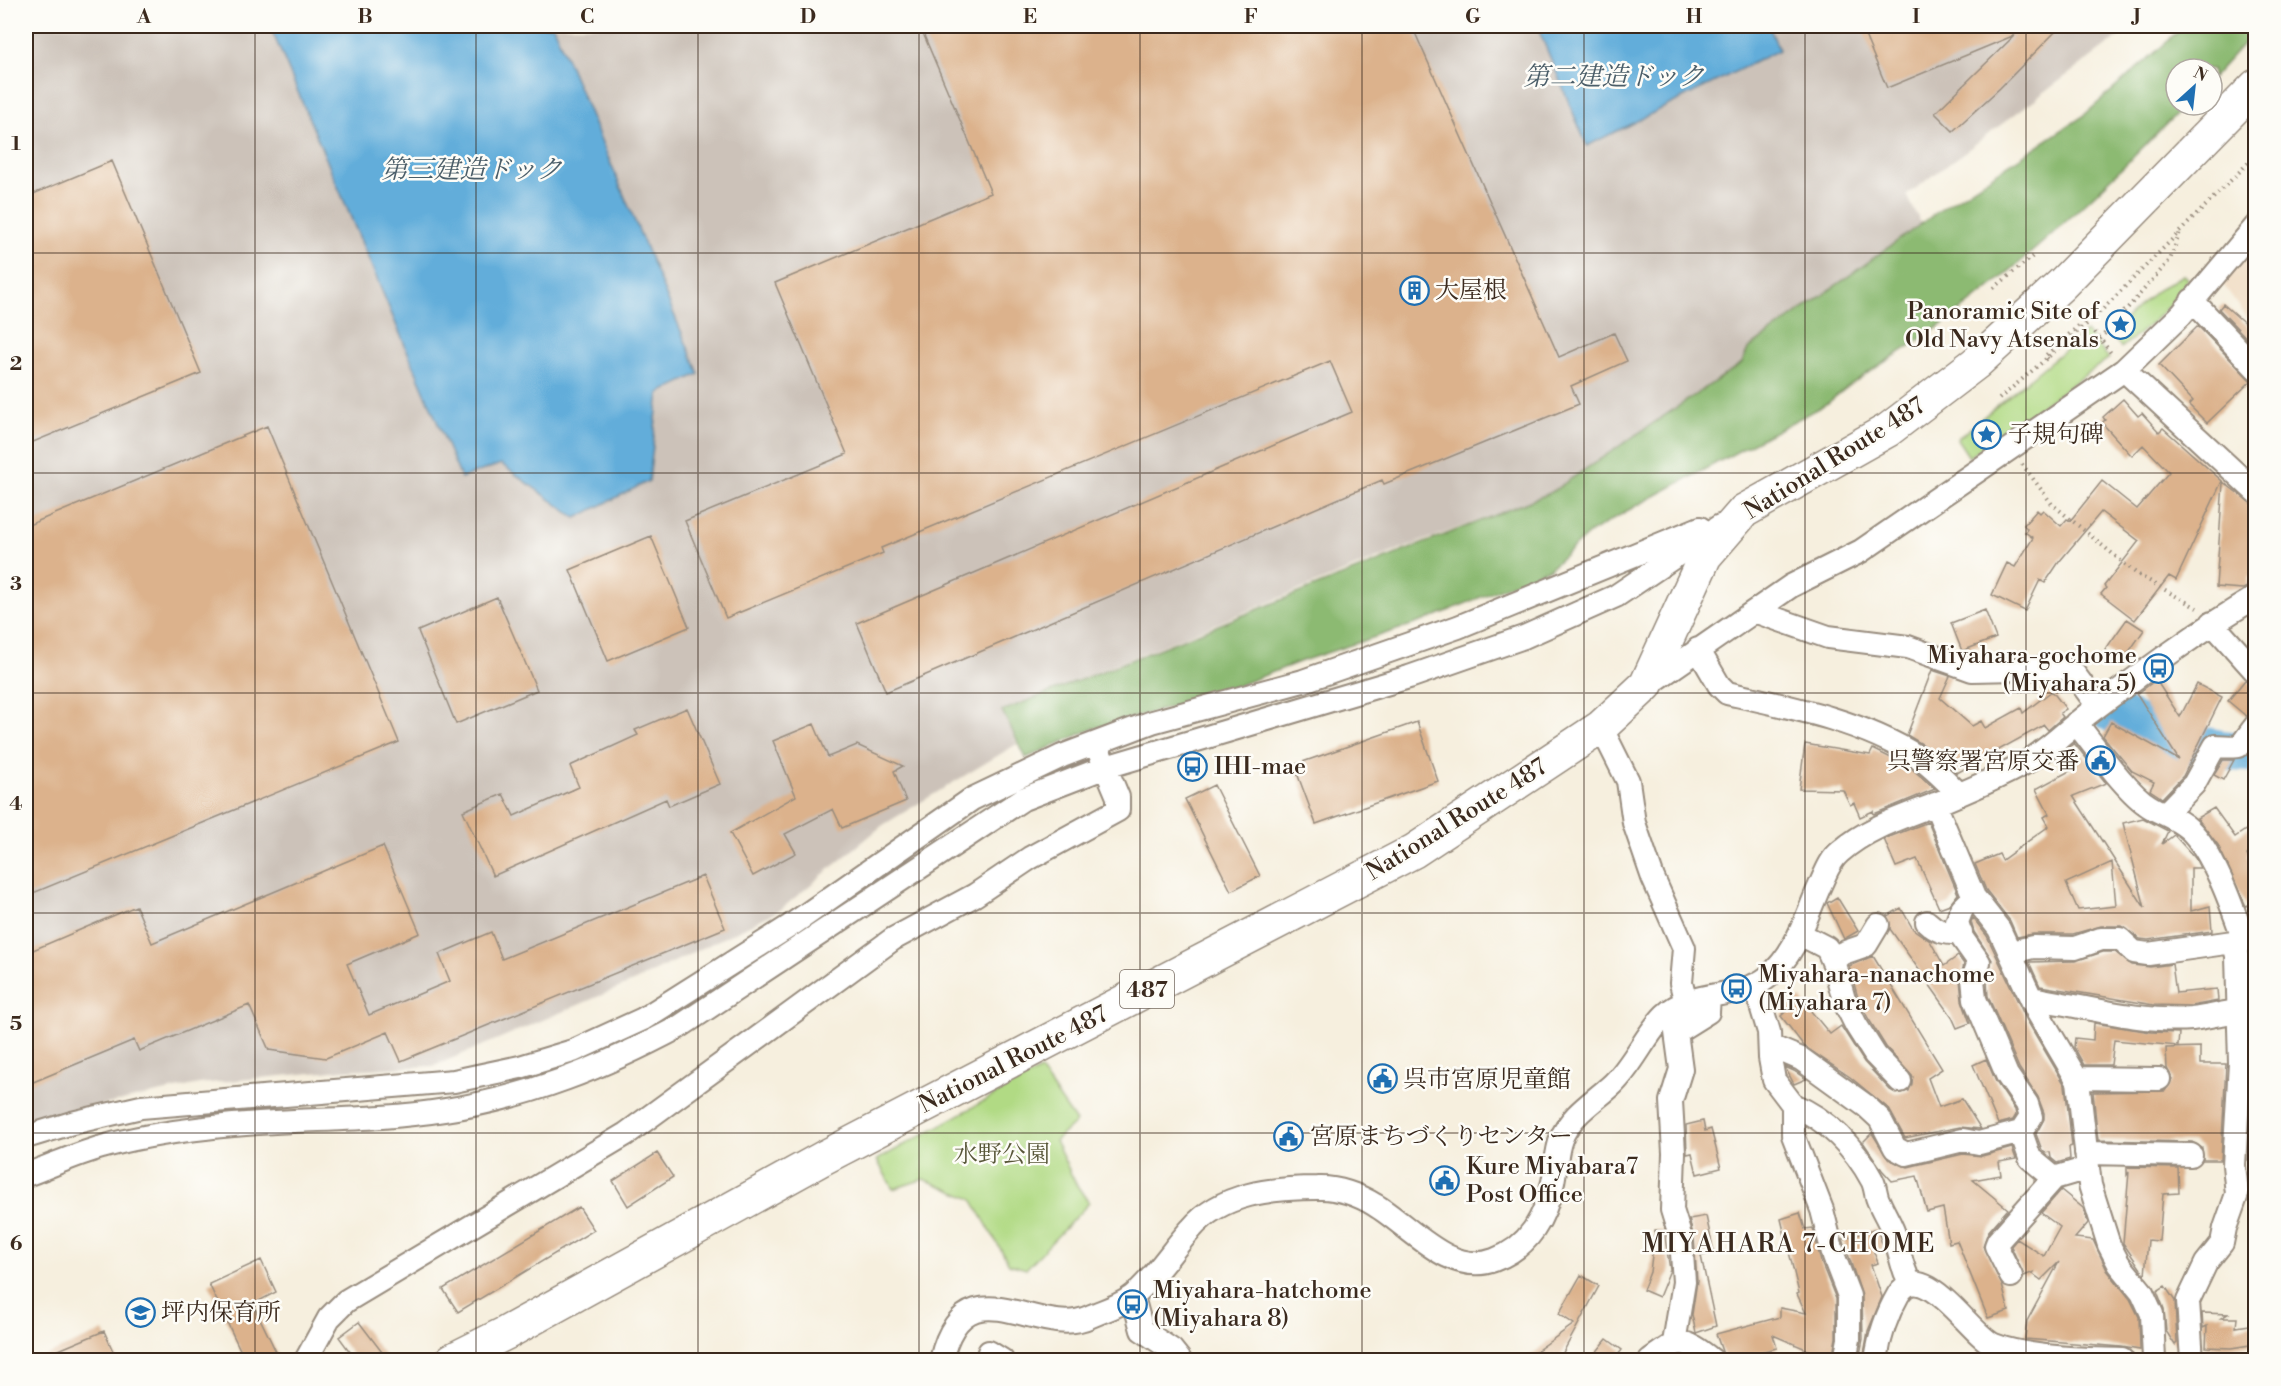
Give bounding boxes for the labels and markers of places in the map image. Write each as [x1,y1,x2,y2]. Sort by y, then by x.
building icon: 大屋根 [1398,274,1430,306]
place label: 大屋根 [1435,276,1507,306]
place label: Panoramic Site of Old Navy Atsenals [1905,297,2100,355]
place icon: Panoramic Site of Old Navy Atsenals [2104,309,2136,341]
place icon: 子規句碑 [1971,418,2003,450]
place label: 子規句碑 [2008,420,2104,450]
place label: Miyahara-gochome (Miyahara 5) [1927,641,2137,699]
bus stop icon: Miyahara-gochome (Miyahara 5) [2142,653,2174,685]
public building icon: 呉警察署宮原交番 [2084,745,2116,777]
place label: 呉警察署宮原交番 [1887,747,2079,777]
bus stop icon: IHI-mae [1177,750,1209,782]
place label: IHI-mae [1214,752,1306,782]
place label: Miyahara-nanachome (Miyahara 7) [1758,960,1995,1018]
bus stop icon: Miyahara-nanachome (Miyahara 7) [1721,972,1753,1004]
public building icon: 呉市宮原児童館 [1366,1063,1398,1095]
place label: 呉市宮原児童館 [1403,1065,1571,1095]
public building icon: 宮原まちづくりセンター [1273,1120,1305,1152]
place label: 宮原まちづくりセンター [1310,1122,1573,1152]
place label: Kure Miyabara7 Post Office [1466,1152,1638,1210]
public building icon: Kure Miyabara7 Post Office [1429,1164,1461,1196]
place label: Miyahara-hatchome (Miyahara 8) [1153,1276,1372,1334]
bus stop icon: Miyahara-hatchome (Miyahara 8) [1116,1288,1148,1320]
school or university icon: 坪内保育所 [124,1296,156,1328]
place label: 坪内保育所 [161,1298,281,1328]

